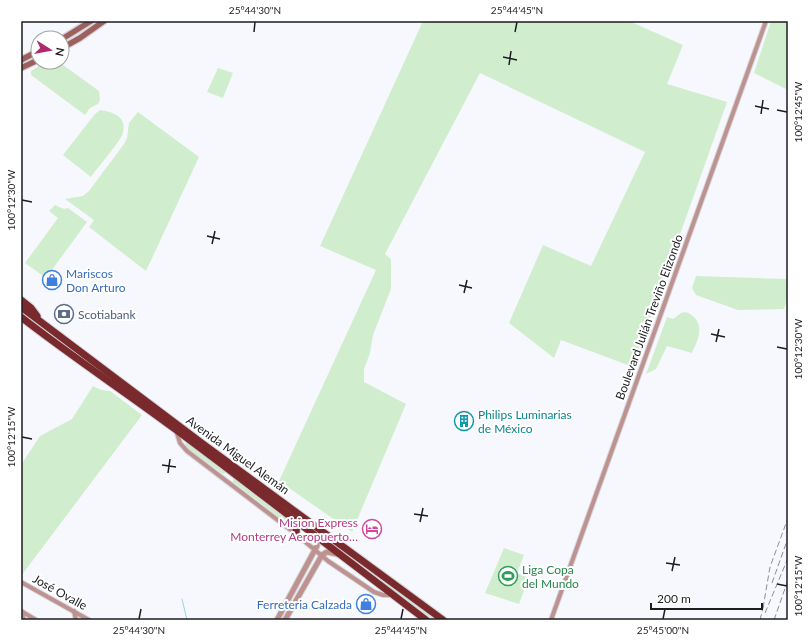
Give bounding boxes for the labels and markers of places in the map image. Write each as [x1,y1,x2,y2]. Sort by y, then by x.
place label: Mariscos Don Arturo [66,266,126,295]
shop icon: Mariscos Don Arturo [41,269,63,291]
bank icon: Scotiabank [53,303,75,325]
place label: Scotiabank [78,307,137,322]
place label: Philips Luminarias de México [478,407,572,436]
building icon: Philips Luminarias de México [453,410,475,432]
place label: Mision Express Monterrey Aeropuerto… [230,515,358,544]
hotel icon: Mision Express Monterrey Aeropuerto… [361,518,383,540]
place label: Liga Copa del Mundo [522,562,579,591]
sports icon: Liga Copa del Mundo [497,565,519,587]
shop icon: Ferreteria Calzada [355,593,377,615]
place label: Ferreteria Calzada [257,597,352,612]

